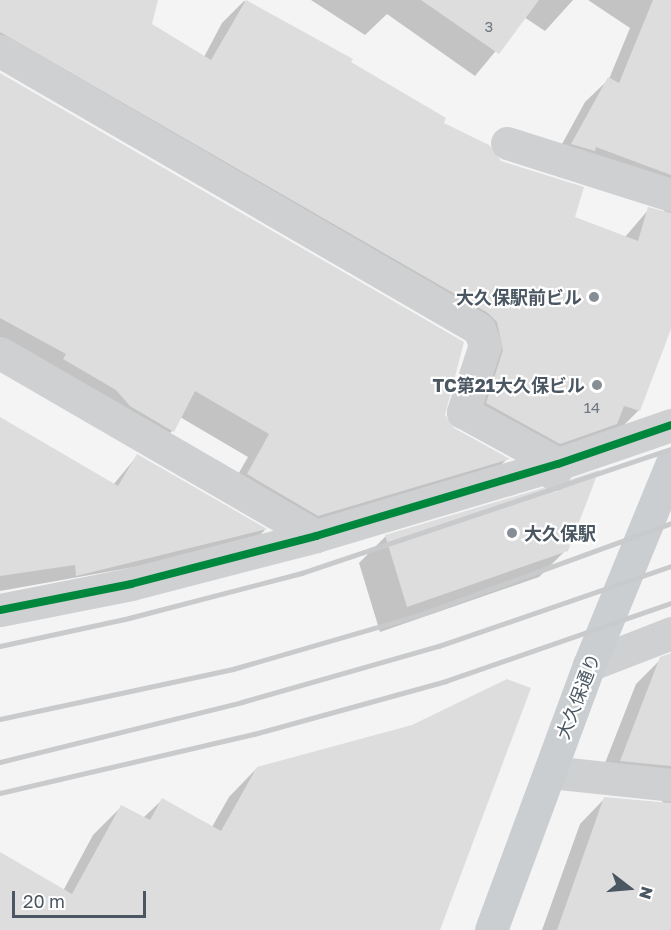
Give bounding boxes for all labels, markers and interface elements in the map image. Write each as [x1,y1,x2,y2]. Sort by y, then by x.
house number: 3 [485,18,493,36]
place label: 大久保駅前ビル [456,286,582,308]
marker: 大久保駅前ビル [587,290,601,304]
place label: TC第21大久保ビル [432,374,585,396]
marker: TC第21大久保ビル [590,378,604,392]
house number: 14 [584,399,600,417]
place label: 大久保駅 [524,522,596,544]
marker: 大久保駅 [505,526,519,540]
street label: 大久保通り [552,650,604,742]
north arrow [599,858,659,918]
scale bar [15,879,148,917]
text: N [635,884,658,902]
text: 20 m [23,890,65,912]

